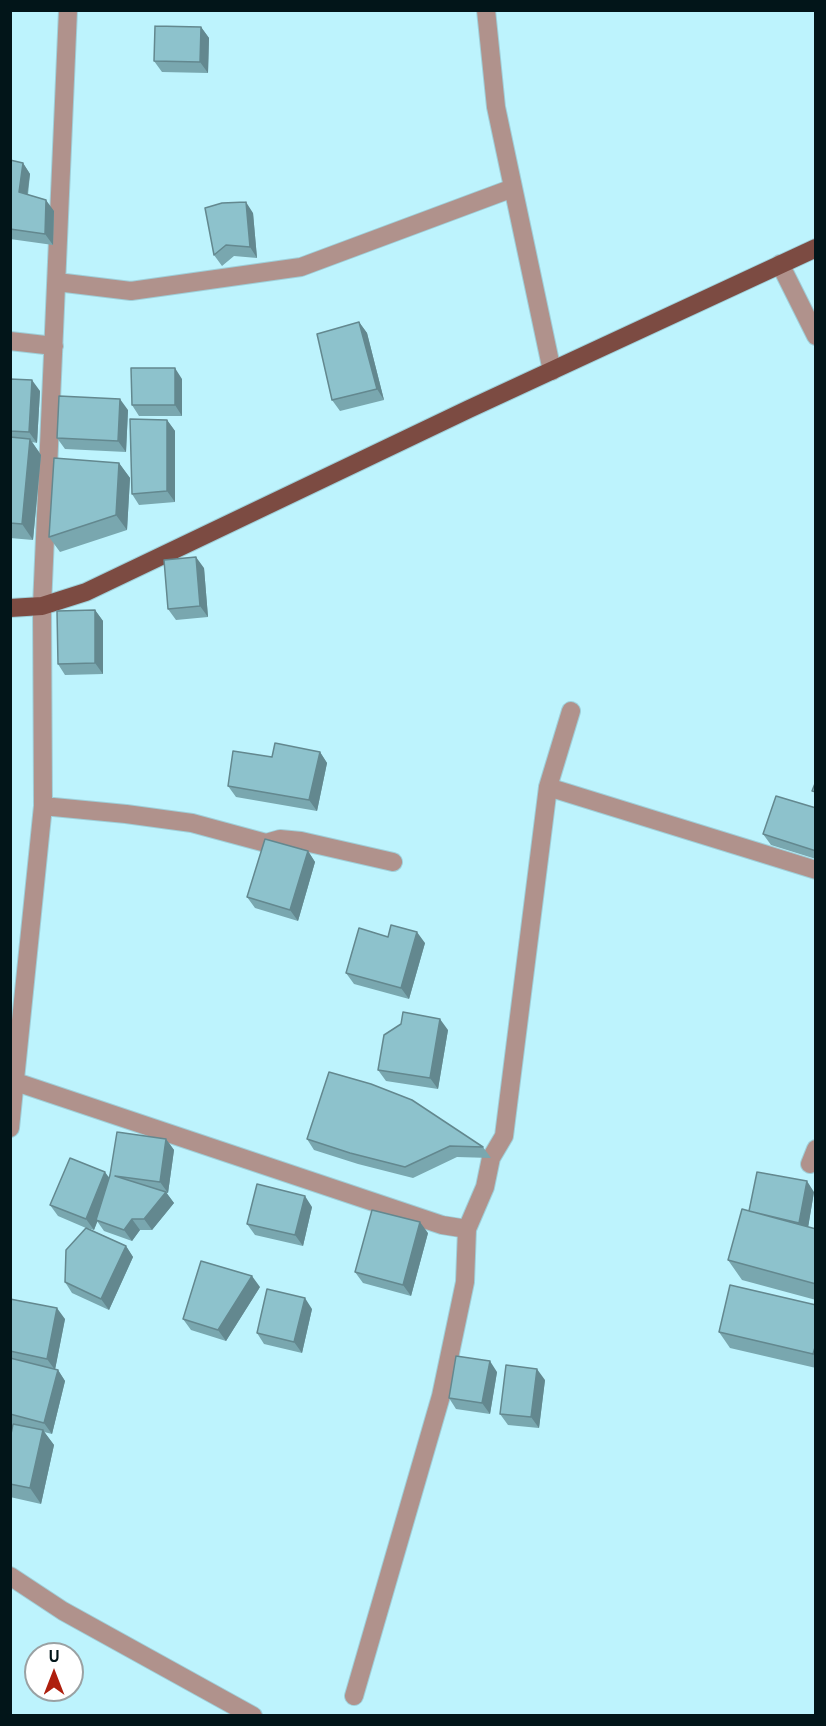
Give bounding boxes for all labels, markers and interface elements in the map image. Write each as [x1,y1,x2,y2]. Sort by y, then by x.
north arrow [24,1642,84,1702]
text: U [48,1647,60,1665]

